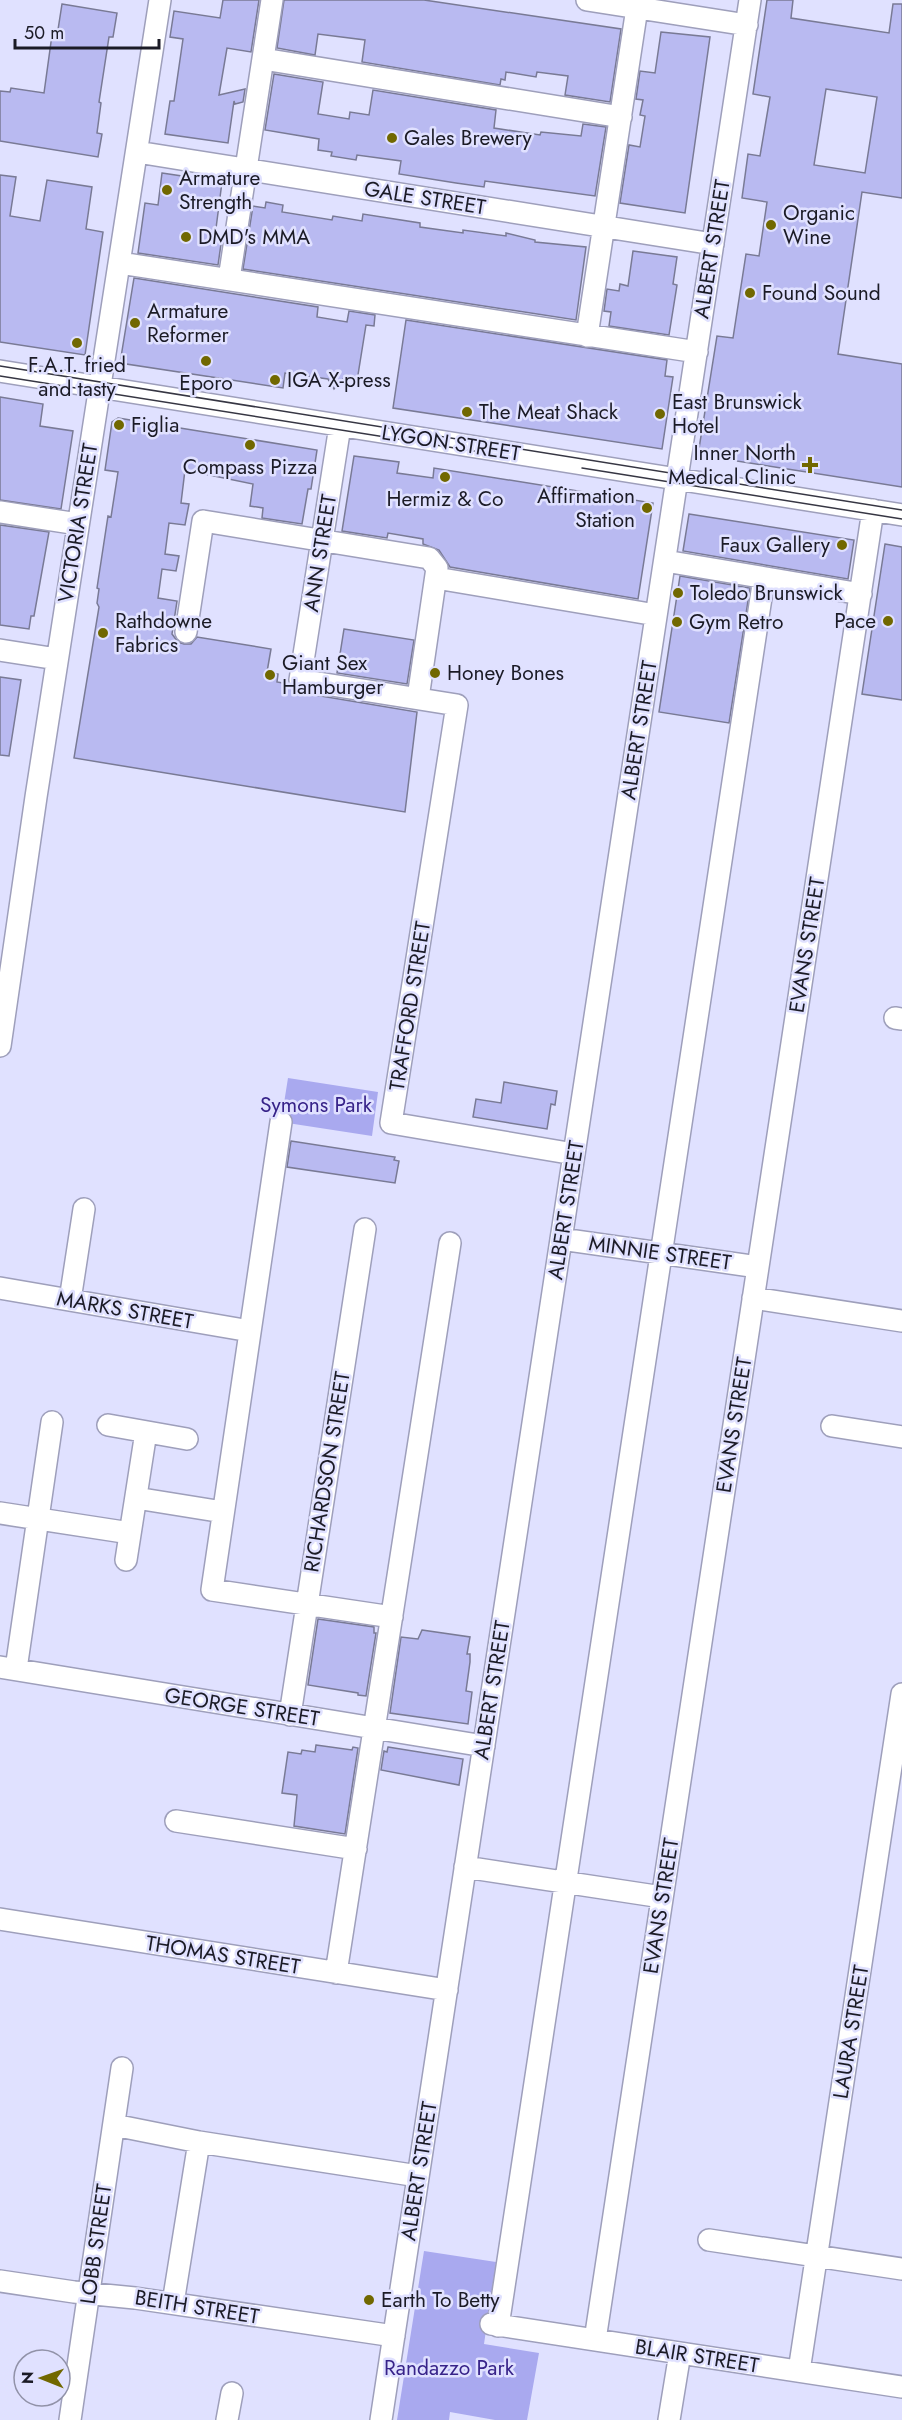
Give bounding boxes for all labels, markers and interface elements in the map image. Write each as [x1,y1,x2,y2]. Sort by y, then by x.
scale bar [15,12,159,50]
text: 50 m [24,20,64,46]
place label: Gales Brewery [404,123,533,153]
marker: Gales Brewery [385,131,399,145]
place label: Armature Strength [179,163,260,217]
street label: GALE STREET [362,174,488,222]
street label: ALBERT STREET [686,177,738,321]
marker: Armature Strength [160,183,174,197]
place label: Organic Wine [783,198,855,252]
marker: Organic Wine [764,218,778,232]
place label: DMD's MMA [198,222,310,252]
marker: DMD's MMA [179,230,193,244]
place label: Found Sound [762,278,881,308]
marker: Found Sound [743,286,757,300]
place label: Armature Reformer [147,296,229,350]
marker: Armature Reformer [128,316,142,330]
marker: F.A.T. fried and tasty [70,336,84,350]
place label: F.A.T. fried and tasty [28,350,126,404]
marker: Eporo [199,354,213,368]
place label: IGA X-press [287,365,391,395]
place label: Eporo [179,368,233,398]
marker: IGA X-press [268,373,282,387]
place label: East Brunswick Hotel [672,387,803,441]
place label: The Meat Shack [479,397,619,427]
marker: The Meat Shack [460,405,474,419]
marker: East Brunswick Hotel [653,407,667,421]
place label: Figlia [131,410,179,440]
street label: LYGON STREET [379,417,523,469]
marker: Figlia [112,418,126,432]
marker: Compass Pizza [243,438,257,452]
place label: Inner North Medical Clinic [668,438,796,492]
street label: VICTORIA STREET [51,441,105,605]
place label: Compass Pizza [183,452,317,482]
marker: Inner North Medical Clinic [801,456,819,474]
marker: Hermiz & Co [438,470,452,484]
place label: Affirmation Station [537,481,635,535]
place label: Hermiz & Co [386,484,504,514]
street label: ANN STREET [296,492,344,614]
marker: Affirmation Station [640,501,654,515]
place label: Faux Gallery [720,530,831,560]
marker: Faux Gallery [835,538,849,552]
place label: Toledo Brunswick [690,578,844,608]
marker: Toledo Brunswick [671,586,685,600]
place label: Rathdowne Fabrics [115,606,212,660]
place label: Pace [834,606,876,636]
place label: Gym Retro [689,607,783,637]
marker: Pace [881,614,895,628]
marker: Gym Retro [670,615,684,629]
marker: Rathdowne Fabrics [96,626,110,640]
place label: Giant Sex Hamburger [282,648,384,702]
place label: Honey Bones [447,658,564,688]
street label: ALBERT STREET [613,658,665,802]
marker: Honey Bones [428,666,442,680]
marker: Giant Sex Hamburger [263,668,277,682]
street label: EVANS STREET [781,875,833,1015]
street label: TRAFFORD STREET [382,919,438,1093]
park label: Symons Park [260,1090,373,1120]
street label: ALBERT STREET [540,1138,592,1282]
street label: MINNIE STREET [587,1228,733,1278]
street label: MARKS STREET [54,1283,196,1337]
street label: EVANS STREET [708,1355,760,1495]
street label: RICHARDSON STREET [296,1369,358,1574]
street label: ALBERT STREET [466,1618,518,1762]
street label: GEORGE STREET [163,1680,322,1734]
street label: EVANS STREET [635,1836,687,1976]
street label: THOMAS STREET [144,1928,303,1982]
street label: LAURA STREET [826,1963,876,2101]
street label: ALBERT STREET [393,2099,445,2243]
street label: LOBB STREET [73,2182,119,2306]
street label: BEITH STREET [133,2282,262,2332]
place label: Earth To Betty [381,2285,500,2315]
marker: Earth To Betty [362,2293,376,2307]
street label: BLAIR STREET [633,2331,761,2381]
north arrow [12,2348,72,2408]
park label: Randazzo Park [384,2353,515,2383]
text: N [16,2371,39,2384]

